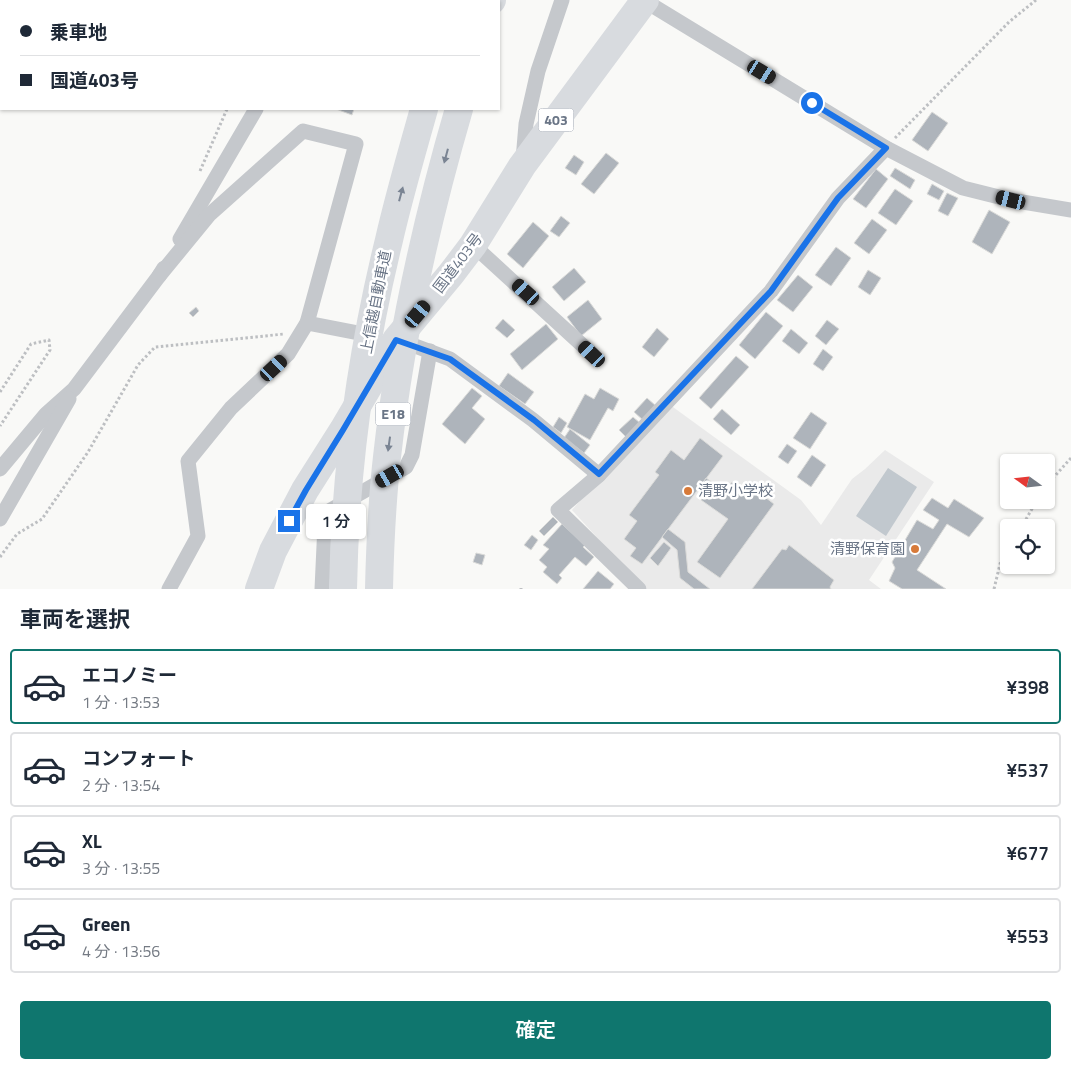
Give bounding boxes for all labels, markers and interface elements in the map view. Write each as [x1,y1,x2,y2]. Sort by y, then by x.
text: 乗車地 [50,17,107,46]
car [745,58,778,86]
text: 国道403号 [50,65,139,94]
route start [801,92,823,114]
road number: 403 [538,108,574,132]
one-way arrow [441,148,449,163]
one-way arrow [397,186,405,201]
car [994,189,1027,211]
street label: 国道403号 [427,228,488,298]
street label: 上信越自動車道 [354,248,397,356]
car [509,276,542,308]
car [402,298,433,330]
car [575,338,608,370]
car [257,352,290,384]
road number: E18 [376,402,410,426]
one-way arrow [385,436,393,452]
north arrow [1000,454,1055,509]
map controls [1000,454,1055,574]
car [373,462,406,490]
place label: 清野小学校 [698,479,773,502]
marker: 清野小学校 [682,485,694,497]
callout: 1 分 [306,504,366,538]
text: 1 分 [322,509,350,533]
route end [278,510,300,532]
button: locate [1000,519,1055,574]
place label: 清野保育園 [830,537,905,560]
marker: 清野保育園 [909,543,921,555]
text: 車両を選択 [20,602,130,636]
text: エコノミー [82,660,177,689]
icon: car [22,664,67,709]
text: ¥398 [1006,672,1049,701]
text: 1 分 · 13:53 [82,690,160,714]
text: コンフォート [82,743,195,772]
icon: car [22,747,67,792]
text: ¥537 [1006,755,1049,784]
text: 2 分 · 13:54 [82,773,160,797]
text: XL [82,826,102,855]
icon: car [22,830,67,875]
text: ¥677 [1006,838,1049,867]
text: 3 分 · 13:55 [82,856,160,880]
text: Green [82,909,131,938]
icon: car [22,913,67,958]
text: ¥553 [1006,921,1049,950]
text: 4 分 · 13:56 [82,939,160,963]
button: 確定 [20,1001,1051,1059]

